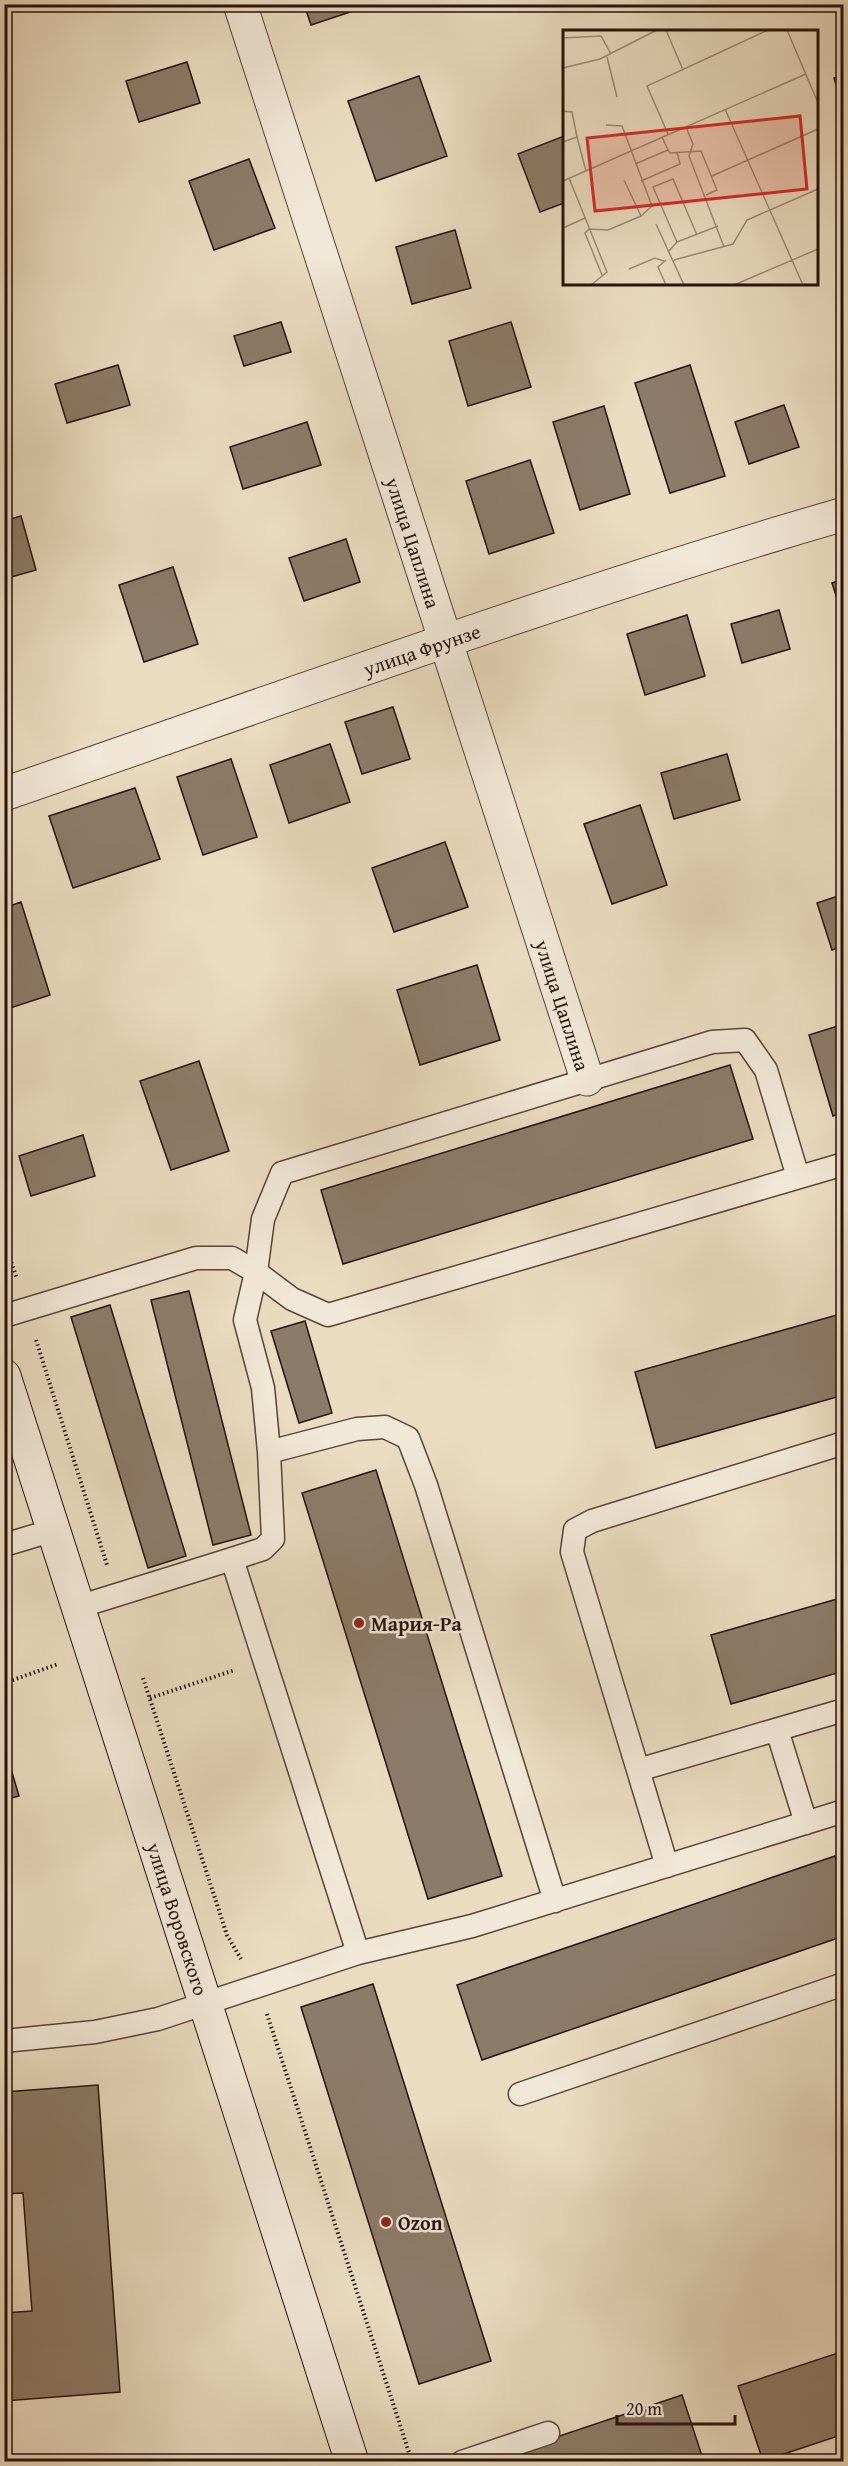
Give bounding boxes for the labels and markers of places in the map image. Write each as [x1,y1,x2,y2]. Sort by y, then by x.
place label: Мария-Ра [371,1609,463,1638]
marker: Мария-Ра [352,1616,366,1630]
place label: Ozon [398,2208,443,2237]
marker: Ozon [379,2215,393,2229]

